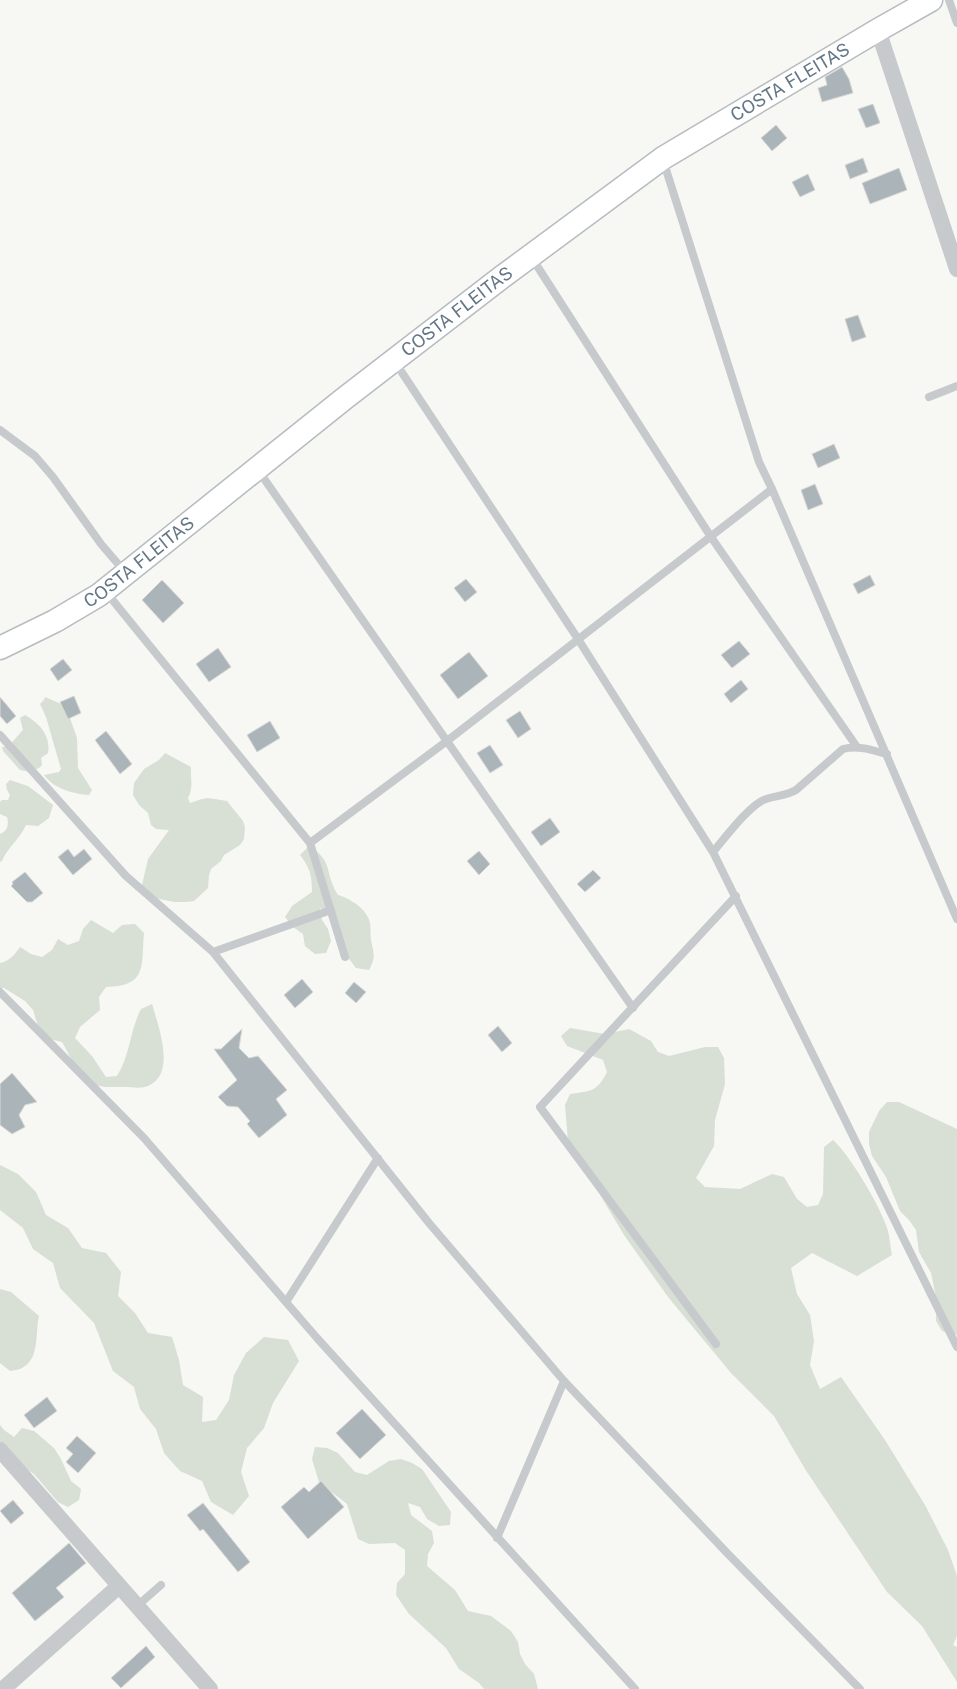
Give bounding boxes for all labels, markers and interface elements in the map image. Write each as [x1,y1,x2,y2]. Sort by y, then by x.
street label: COSTA FLEITAS [727,38,853,125]
street label: COSTA FLEITAS [397,262,517,361]
street label: COSTA FLEITAS [80,512,198,612]

